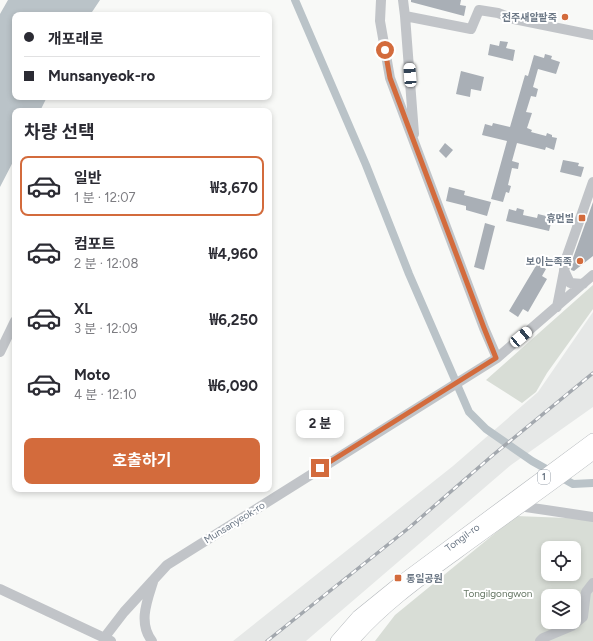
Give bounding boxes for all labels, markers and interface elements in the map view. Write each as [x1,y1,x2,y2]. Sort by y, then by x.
place label: 전주새알팥죽 [502,11,557,24]
marker: 전주새알팥죽 [560,12,570,22]
text: 개포래로 [48,30,103,48]
route start [376,41,394,59]
car [403,63,417,87]
text: Munsanyeok-ro [48,67,155,85]
text: 차량 선택 [24,121,95,143]
icon: car [26,168,62,204]
text: 일반 [74,169,102,187]
text: ₩3,670 [210,179,258,197]
text: 1 분 · 12:07 [74,190,136,205]
place label: 휴먼빌 [546,212,574,225]
marker: 휴먼빌 [577,213,587,223]
icon: car [26,234,62,270]
text: 컴포트 [74,235,115,253]
text: ₩4,960 [209,245,258,263]
place label: 보이는족족 [526,255,572,268]
text: 2 분 · 12:08 [74,256,138,271]
marker: 보이는족족 [575,256,585,266]
icon: car [26,300,62,336]
text: XL [74,300,92,318]
text: ₩6,250 [209,311,258,329]
text: 3 분 · 12:09 [74,321,138,336]
car [508,325,534,349]
icon: car [26,366,62,402]
text: Moto [74,366,110,384]
text: ₩6,090 [208,377,258,395]
text: 4 분 · 12:10 [74,387,137,402]
callout: 2 분 [296,410,344,438]
text: 2 분 [309,416,331,431]
button: 호출하기 [24,438,260,484]
route end [311,459,329,477]
road number: 1 [538,470,550,484]
street label: Munsanyeok-ro [201,498,267,546]
street label: Tongil-ro [442,520,482,554]
map controls [541,541,581,629]
button: locate [541,541,581,581]
place label: 통일공원 [406,572,443,585]
marker: 통일공원 [393,573,403,583]
park label: Tongilgongwon [464,587,533,600]
button: layers [541,589,581,629]

